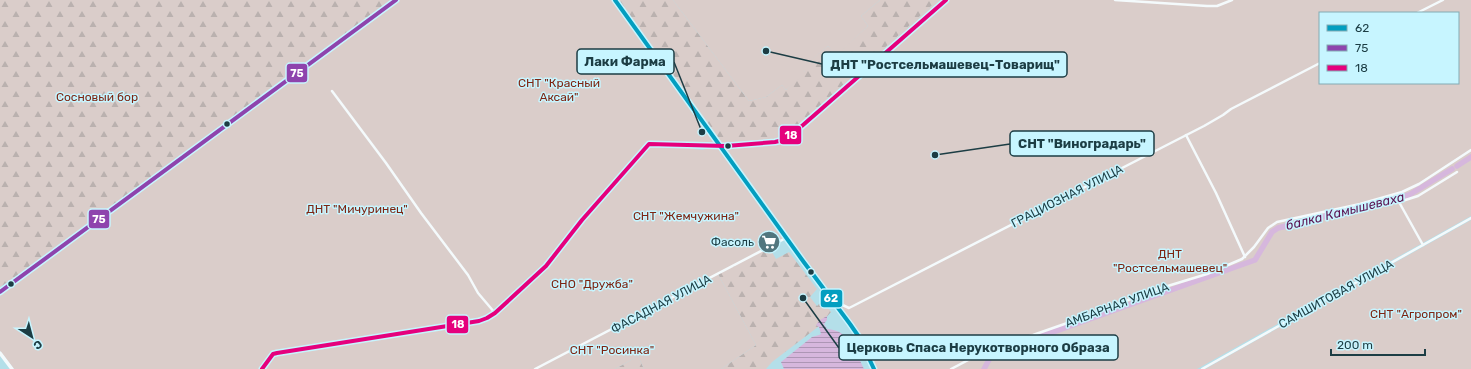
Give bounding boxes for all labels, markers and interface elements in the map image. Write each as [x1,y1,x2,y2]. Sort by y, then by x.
legend [1319,12,1459,84]
text: 62 [1355,21,1369,35]
text: 75 [1355,41,1368,55]
callout: Лаки Фарма [577,49,674,74]
callout: ДНТ "Ростсельмашевец-Товарищ" [822,52,1067,77]
text: Лаки Фарма [584,54,666,69]
text: ДНТ "Ростсельмашевец-Товарищ" [830,57,1060,72]
text: 18 [1355,61,1368,75]
line badge: 75 [286,63,308,83]
text: 75 [290,67,304,80]
park label: СНТ "Красный Аксай" [518,76,600,104]
park label: Сосновый бор [56,90,138,104]
unlabelled marker [222,119,232,129]
line badge: 18 [779,125,802,145]
text: 18 [785,129,797,142]
callout: СНТ "Виноградарь" [1010,131,1154,156]
text: СНТ "Виноградарь" [1018,136,1146,151]
unlabelled marker [723,141,733,151]
street label: ГРАЦИОЗНАЯ УЛИЦА [1009,162,1125,230]
water label: балка Камышеваха [1284,189,1406,233]
park label: ДНТ "Мичуринец" [306,202,408,216]
line badge: 75 [88,209,110,229]
park label: СНТ "Жемчужина" [633,209,739,223]
text: 75 [92,213,106,226]
supermarket icon: Фасоль [756,229,782,255]
place label: Фасоль [711,235,754,249]
park label: ДНТ "Ростсельмашевец" [1113,247,1227,275]
street label: САМШИТОВАЯ УЛИЦА [1276,257,1396,331]
unlabelled marker [806,267,816,277]
street label: ФАСАДНАЯ УЛИЦА [609,272,713,336]
park label: СНО "Дружба" [551,277,633,291]
unlabelled marker [6,279,16,289]
street label: АМБАРНАЯ УЛИЦА [1063,280,1171,330]
line badge: 62 [820,289,843,308]
text: 62 [824,292,838,305]
park label: СНТ "Агропром" [1370,307,1462,321]
line badge: 18 [446,315,469,334]
north arrow [12,317,52,357]
text: 18 [452,318,464,331]
scale bar [1331,331,1425,357]
callout: Церковь Спаса Нерукотворного Образа [839,335,1118,360]
text: С [30,337,45,352]
text: 200 m [1337,338,1373,352]
text: Церковь Спаса Нерукотворного Образа [846,340,1110,355]
park label: СНТ "Росинка" [570,343,654,357]

